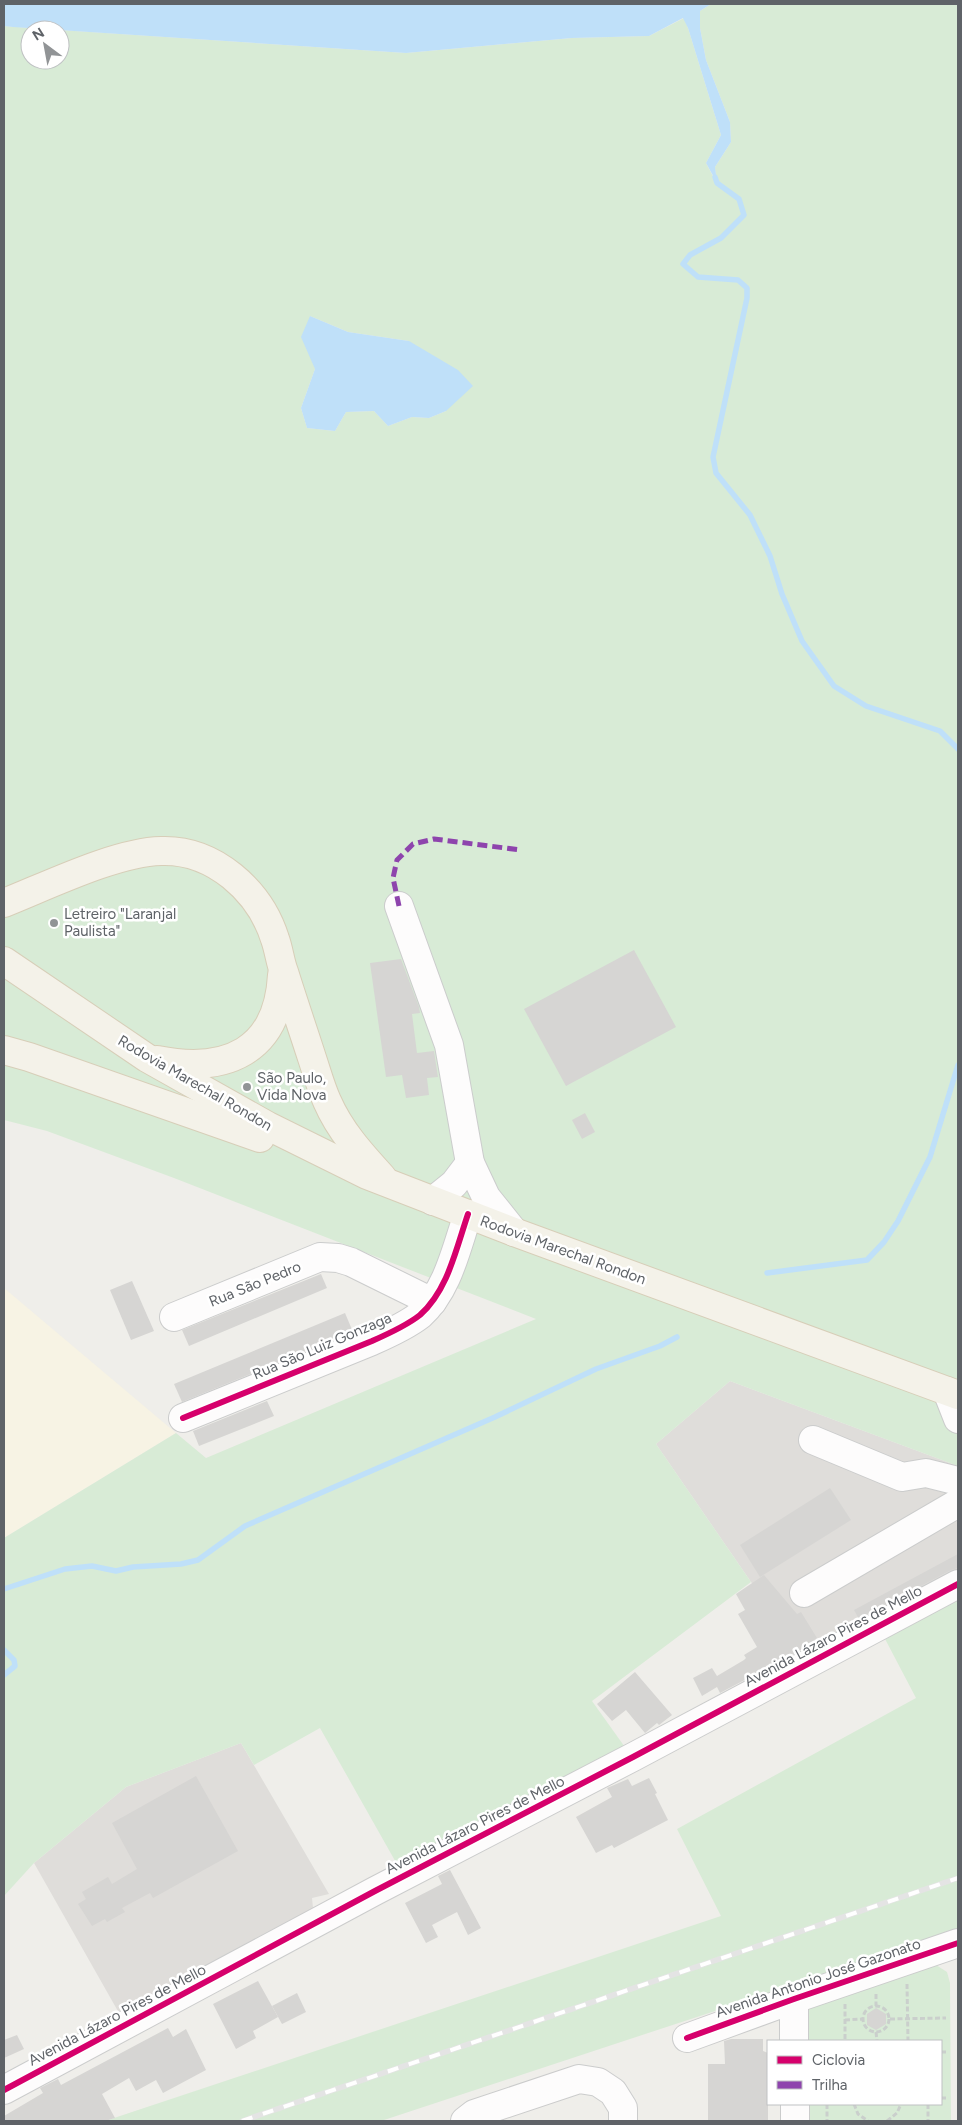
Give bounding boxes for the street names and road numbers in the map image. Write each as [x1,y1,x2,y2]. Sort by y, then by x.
street label: Rodovia Marechal Rondon [115,1031,275,1135]
street label: Rodovia Marechal Rondon [478,1212,648,1288]
street label: Rua São Pedro [206,1257,304,1311]
street label: Rua São Luiz Gonzaga [250,1309,394,1383]
street label: Avenida Lázaro Pires de Mello [741,1581,925,1691]
street label: Avenida Lázaro Pires de Mello [382,1772,568,1878]
street label: Avenida Antonio José Gazonato [713,1934,923,2022]
street label: Avenida Lázaro Pires de Mello [25,1960,209,2070]

